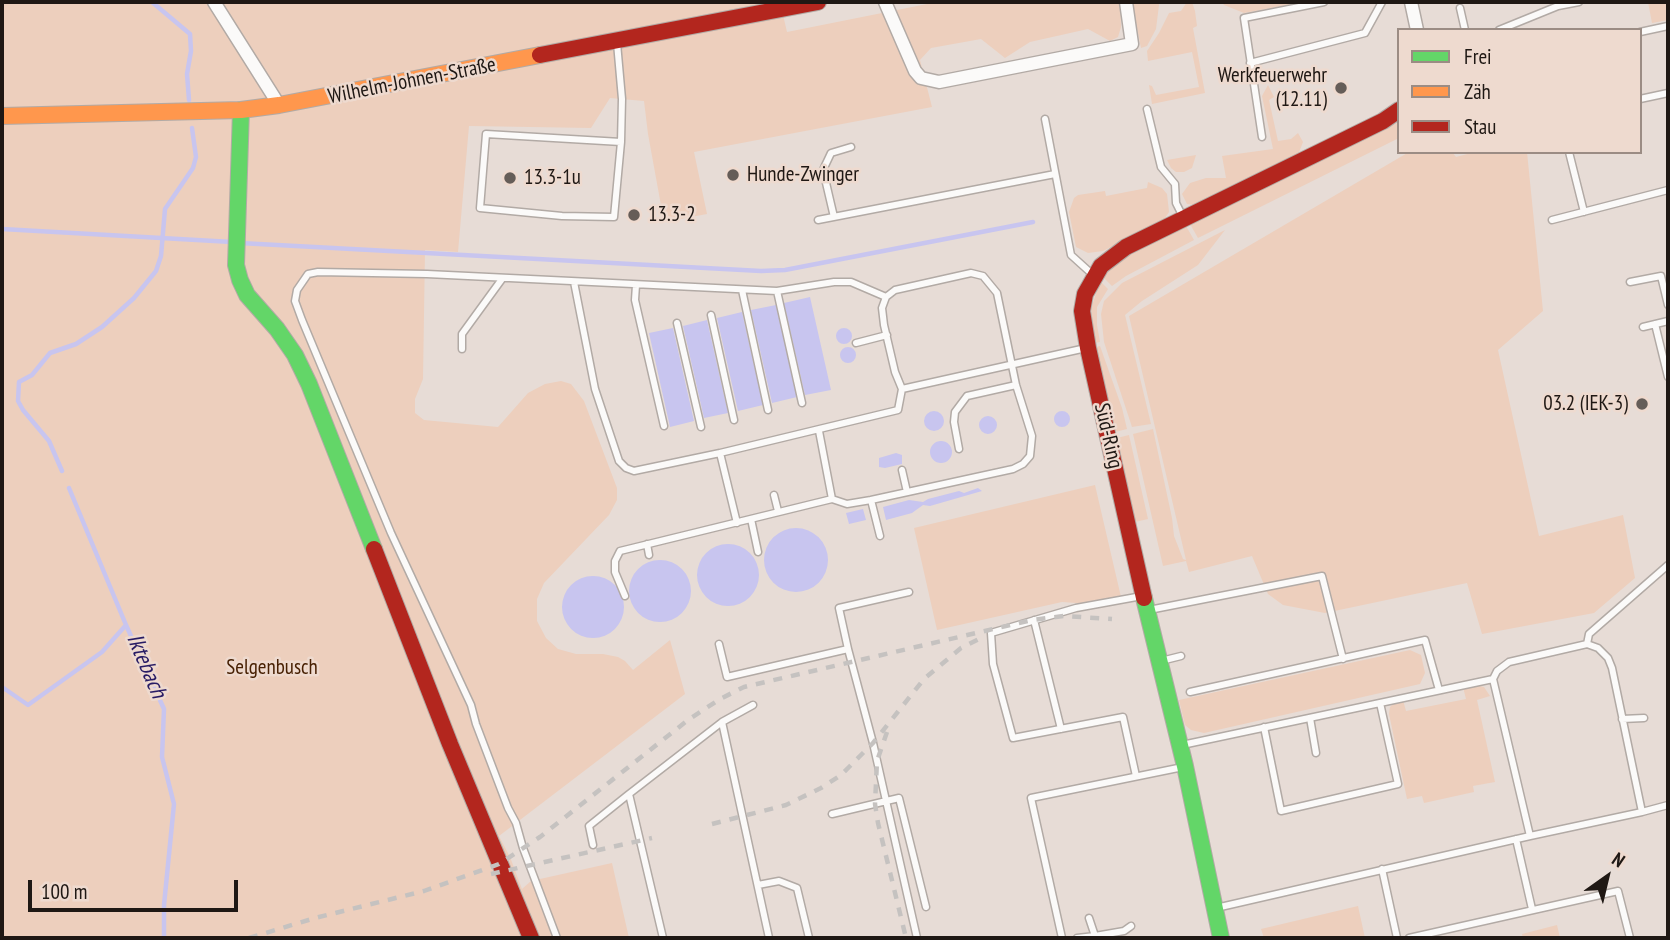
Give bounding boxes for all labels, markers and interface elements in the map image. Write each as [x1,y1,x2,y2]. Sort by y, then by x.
legend [1397,28,1642,154]
text: Frei [1464,43,1492,70]
street label: Wilhelm-Johnen-Straße [326,52,498,110]
place label: Werkfeuerwehr (12.11) [1218,63,1327,113]
text: Zäh [1464,78,1491,105]
marker: Werkfeuerwehr (12.11) [1333,80,1349,96]
text: Stau [1464,113,1496,140]
place label: Hunde-Zwinger [747,162,859,188]
place label: 13.3-1u [524,165,581,191]
marker: Hunde-Zwinger [725,167,741,183]
marker: 13.3-1u [502,170,518,186]
place label: 13.3-2 [648,202,696,228]
marker: 13.3-2 [626,207,642,223]
place label: 03.2 (IEK-3) [1543,391,1628,417]
marker: 03.2 (IEK-3) [1634,396,1650,412]
street label: Süd-Ring [1088,401,1128,471]
water label: Iktebach [120,630,172,702]
park label: Selgenbusch [226,655,318,681]
north arrow [1572,842,1642,912]
text: N [1608,847,1630,872]
scale bar [32,866,242,910]
text: 100 m [41,878,87,905]

